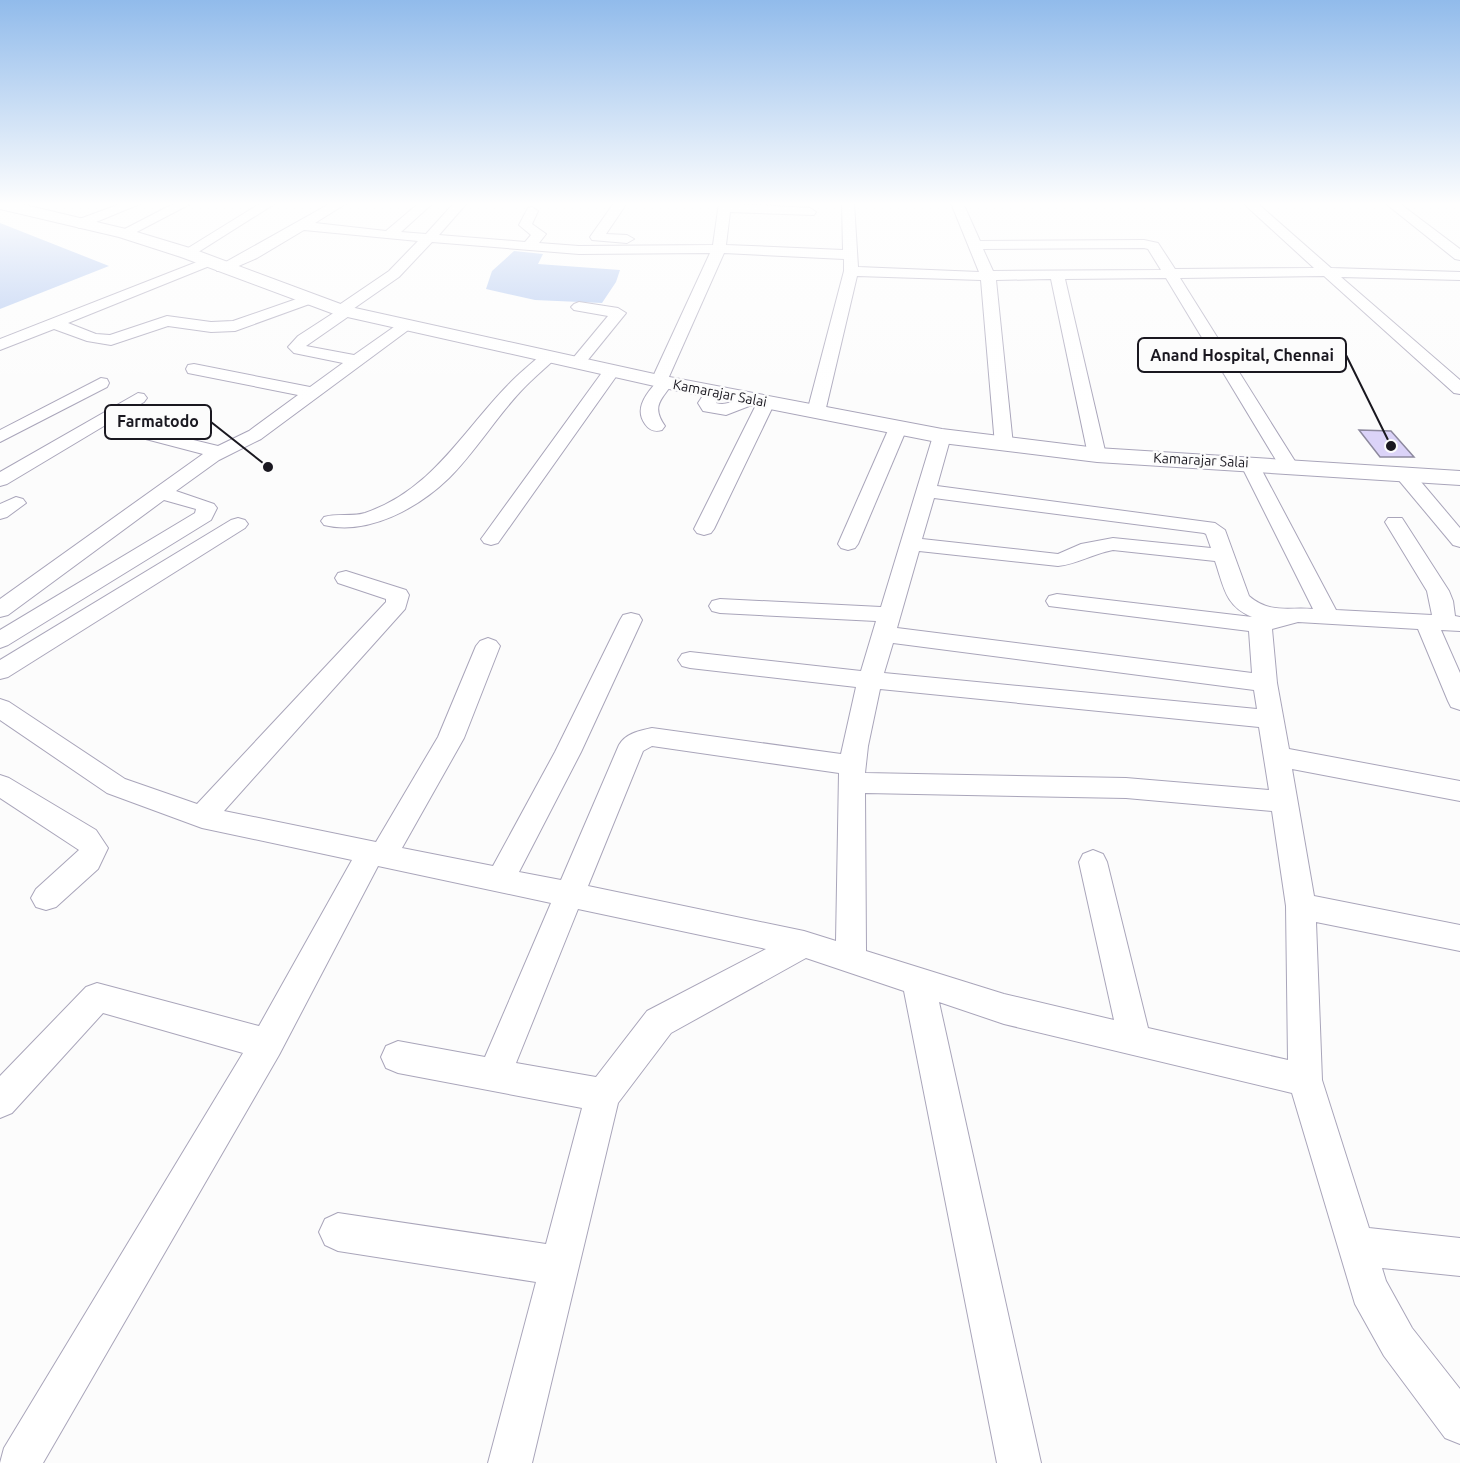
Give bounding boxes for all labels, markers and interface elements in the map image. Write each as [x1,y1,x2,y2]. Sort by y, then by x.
callout: Anand Hospital, Chennai [1138,338,1346,372]
text: Anand Hospital, Chennai [1150,346,1334,364]
street label: Kamarajar Salai [672,376,768,410]
callout: Farmatodo [105,405,211,439]
text: Farmatodo [117,412,199,430]
street label: Kamarajar Salai [1153,450,1249,470]

